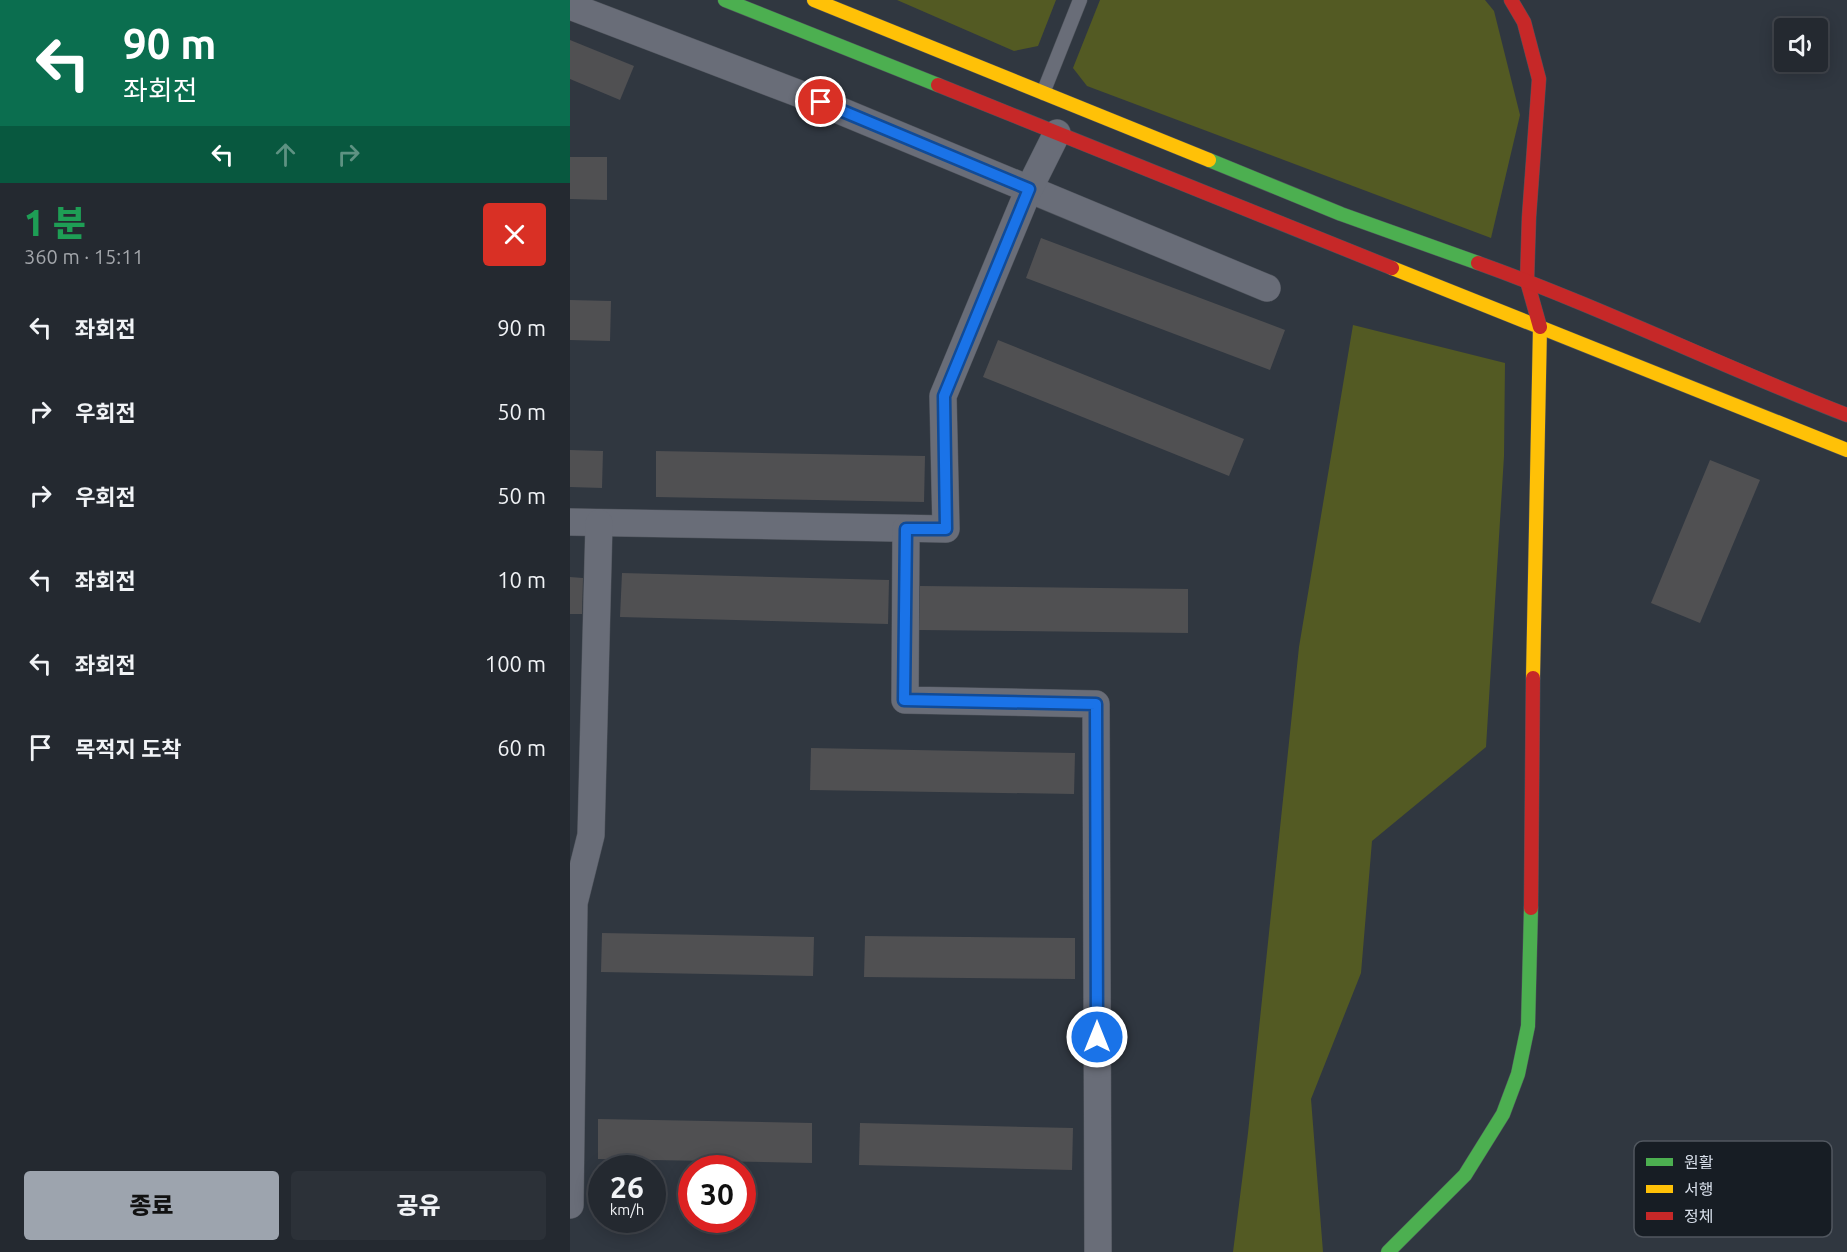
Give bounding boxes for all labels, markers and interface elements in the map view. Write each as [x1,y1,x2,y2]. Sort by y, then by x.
map controls [1774,18,1828,72]
button: sound [1774,18,1828,72]
text: 90 m [123,20,217,67]
icon: left [24,24,102,102]
text: 좌회전 [123,75,198,105]
pin [795,76,846,127]
icon: arrive [804,85,837,118]
icon: left [206,138,239,171]
icon: ahead [269,138,302,171]
icon: right [332,138,365,171]
text: 1 분 [24,202,86,243]
button: close [483,203,546,266]
text: 360 m · 15:11 [24,245,144,268]
icon: left [24,311,57,344]
text: 90 m [497,315,546,340]
text: 좌회전 [75,316,136,341]
icon: right [24,395,57,428]
text: 50 m [497,399,546,424]
text: 우회전 [75,400,136,425]
icon: right [24,479,57,512]
text: 50 m [497,483,546,508]
text: 우회전 [75,484,136,509]
icon: left [24,563,57,596]
text: 10 m [497,567,546,592]
text: 좌회전 [75,568,136,593]
icon: left [24,647,57,680]
text: 100 m [485,651,546,676]
text: 좌회전 [75,652,136,677]
icon: arrive [24,731,57,764]
text: 60 m [497,735,546,760]
text: 목적지 도착 [75,736,181,761]
position arrow [1065,1005,1129,1069]
legend [1634,1141,1832,1237]
text: 원활 [1684,1153,1714,1171]
speed limit sign: 30 [678,1155,756,1233]
text: 26 [610,1170,644,1204]
button: 종료 [24,1171,279,1240]
button: 공유 [291,1171,546,1240]
text: 서행 [1684,1180,1713,1198]
text: km/h [610,1201,644,1218]
text: 정체 [1684,1207,1713,1225]

